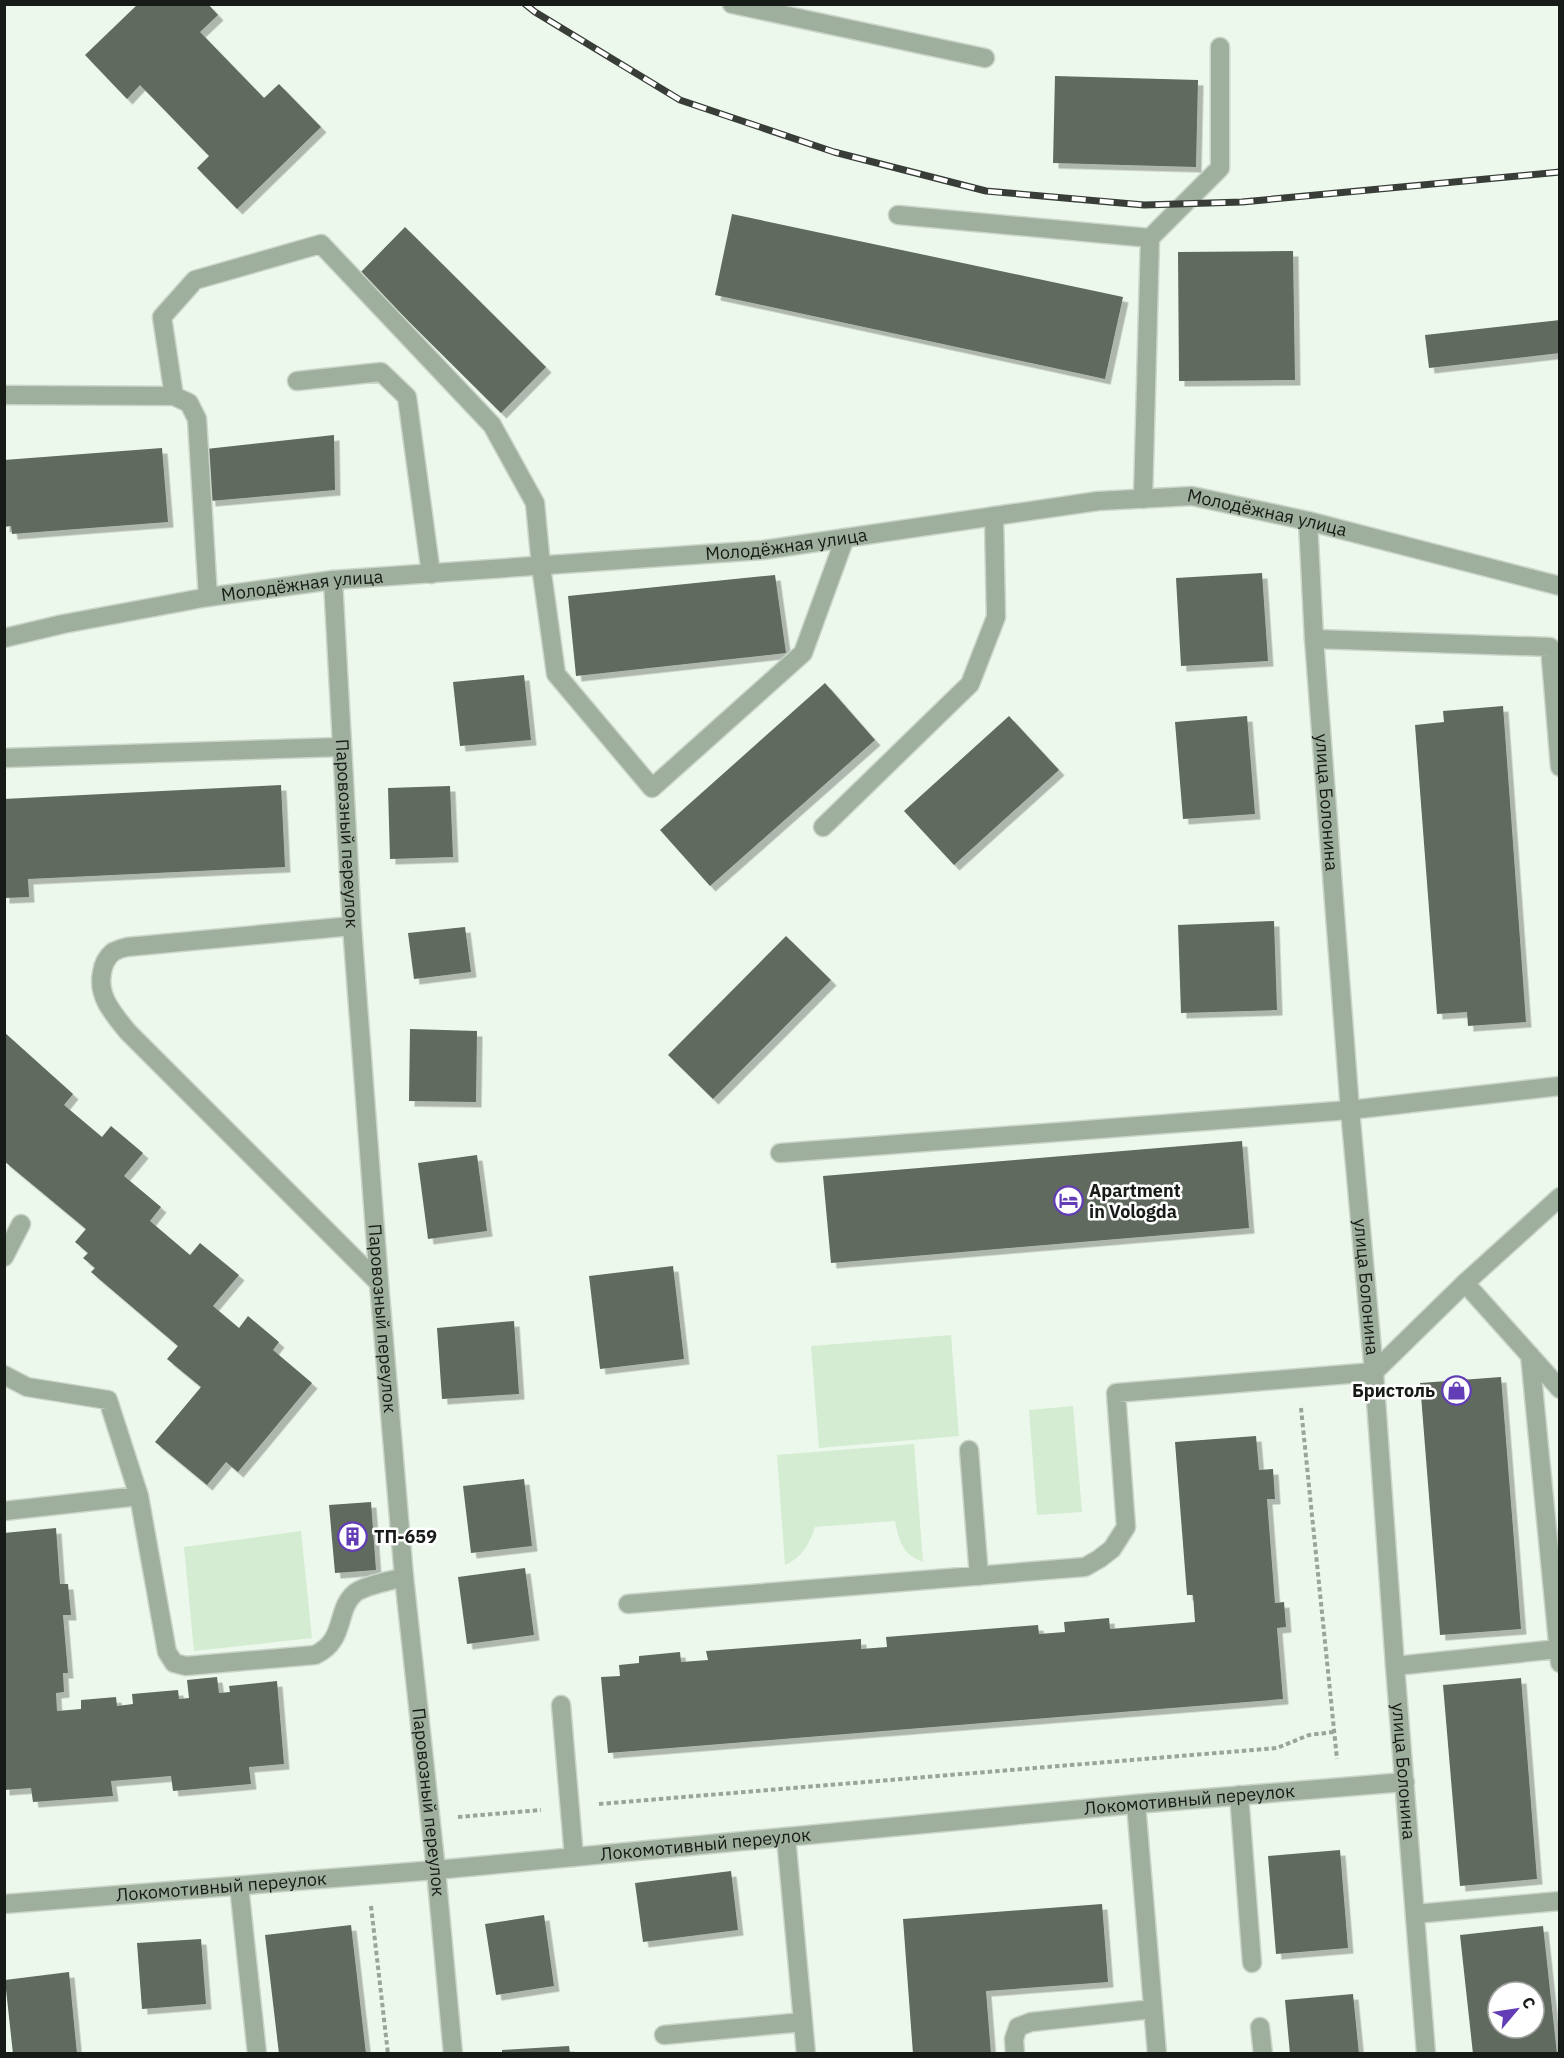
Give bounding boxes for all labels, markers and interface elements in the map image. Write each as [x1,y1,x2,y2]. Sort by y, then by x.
street label: Молодёжная улица [1185,483,1350,542]
street label: Молодёжная улица [704,523,869,565]
street label: Молодёжная улица [220,565,384,606]
street label: улица Болонина [1310,733,1344,872]
street label: Паровозный переулок [331,738,364,929]
place label: Apartment in Vologda [1089,1179,1181,1223]
hotel icon: Apartment in Vologda [1052,1185,1084,1217]
street label: улица Болонина [1349,1217,1384,1356]
street label: Паровозный переулок [364,1223,402,1414]
shop icon: Бристоль [1440,1375,1472,1407]
place label: Бристоль [1352,1379,1435,1402]
building icon: ТП-659 [337,1521,369,1553]
place label: ТП-659 [374,1525,437,1548]
street label: улица Болонина [1387,1702,1421,1841]
street label: Паровозный переулок [407,1707,450,1897]
street label: Локомотивный переулок [1083,1779,1296,1820]
street label: Локомотивный переулок [599,1823,812,1865]
street label: Локомотивный переулок [115,1867,328,1906]
north arrow [1486,1980,1546,2040]
text: С [1518,1993,1540,2012]

